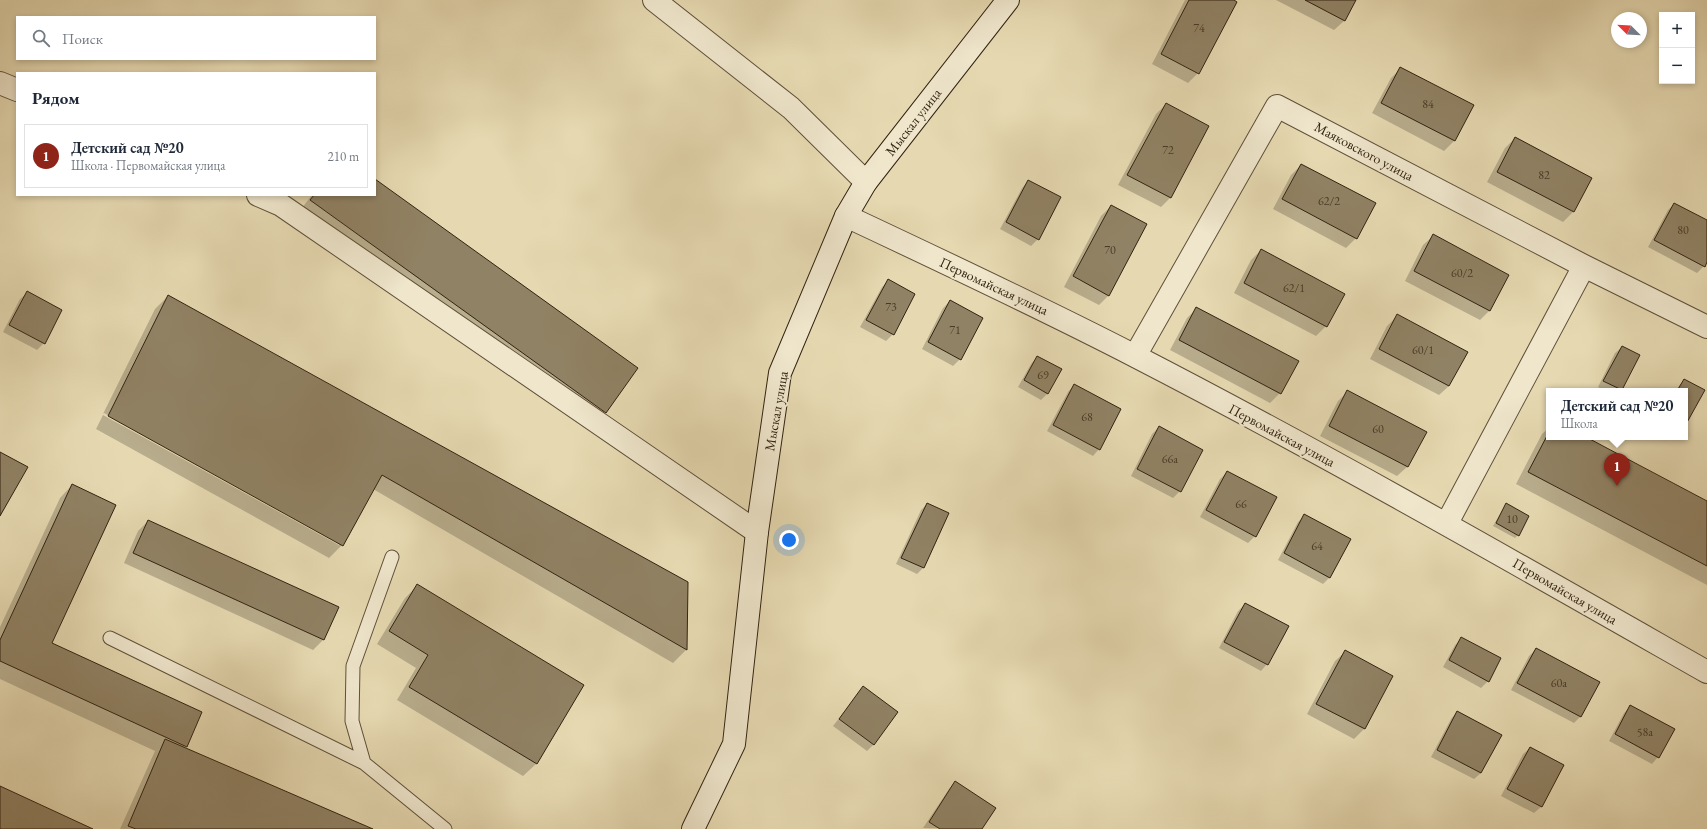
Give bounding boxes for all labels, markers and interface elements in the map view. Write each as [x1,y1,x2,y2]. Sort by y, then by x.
north arrow [1611,12,1647,48]
map controls [1659,12,1695,84]
button: + [1659,12,1695,48]
search box [16,16,376,60]
house number: 74 [1193,20,1205,36]
icon: search [30,27,52,49]
text: Поиск [62,29,103,48]
button: − [1659,48,1695,84]
street label: Мыскал улица [881,84,945,159]
text: Рядом [32,87,80,109]
house number: 84 [1422,96,1434,112]
street label: Маяковского улица [1311,117,1417,185]
text: Детский сад №20 [71,138,184,157]
house number: 72 [1162,142,1174,158]
text: 1 [43,148,49,165]
text: 210 m [328,148,359,165]
text: Школа · Первомайская улица [71,157,225,174]
house number: 82 [1538,167,1550,183]
house number: 62/2 [1318,193,1340,209]
house number: 80 [1677,222,1689,238]
house number: 70 [1104,242,1116,258]
street label: Первомайская улица [937,253,1052,319]
house number: 60/2 [1451,265,1473,281]
house number: 62/1 [1283,280,1305,296]
house number: 73 [885,299,897,315]
house number: 71 [949,322,961,338]
house number: 60/1 [1412,342,1434,358]
house number: 69 [1037,367,1049,383]
street label: Мыскал улица [760,369,792,452]
popup [1546,388,1688,440]
text: Детский сад №20 [1561,396,1673,415]
street label: Первомайская улица [1226,399,1339,471]
house number: 68 [1081,409,1093,425]
text: Школа [1561,415,1598,432]
house number: 60 [1372,421,1384,437]
house number: 66а [1162,451,1178,467]
pin: 1 [1604,453,1630,486]
house number: 66 [1235,496,1247,512]
house number: 10 [1506,511,1518,527]
your location [779,530,799,550]
house number: 64 [1311,538,1323,554]
street label: Первомайская улица [1509,554,1621,629]
house number: 60а [1551,675,1567,691]
house number: 58а [1637,724,1653,740]

